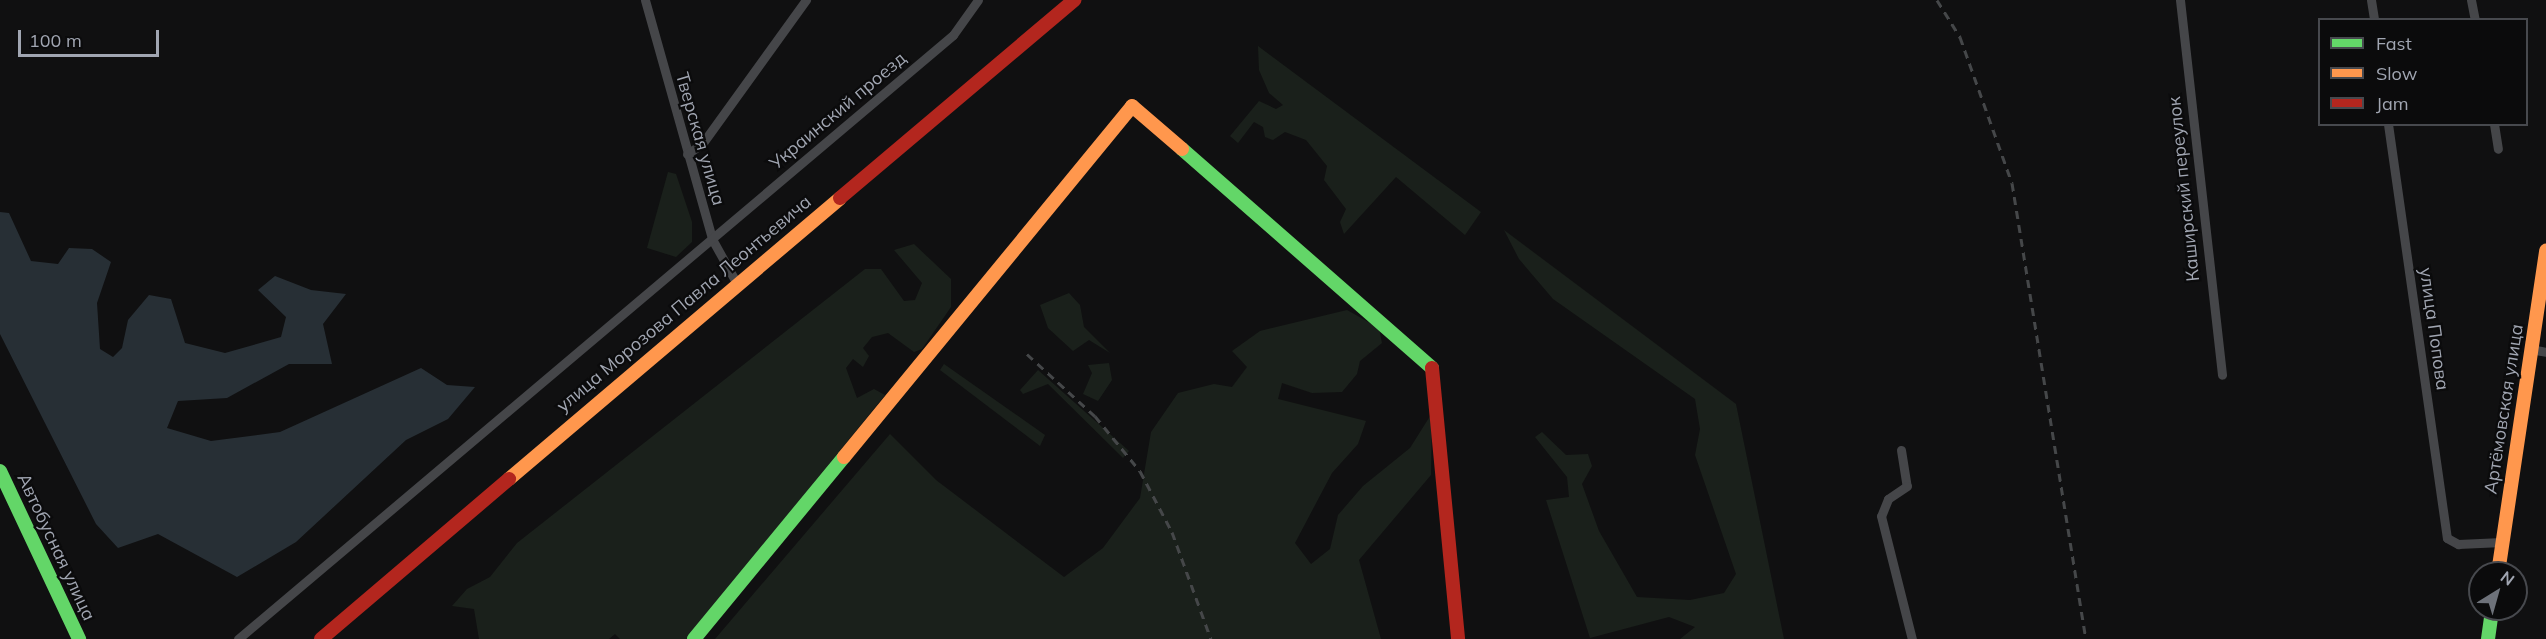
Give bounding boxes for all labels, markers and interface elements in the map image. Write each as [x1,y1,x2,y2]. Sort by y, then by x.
scale bar [21,18,162,56]
legend [2318,18,2528,126]
text: 100 m [29,29,82,52]
text: Fast [2376,32,2412,55]
street label: Украинский проезд [765,48,911,174]
text: Slow [2376,62,2417,85]
street label: Тверская улица [671,70,729,208]
text: Jam [2376,92,2409,115]
street label: Каширский переулок [2164,96,2204,282]
street label: улица Морозова Павла Леонтьевича [552,191,816,417]
street label: улица Попова [2415,266,2453,392]
street label: Артёмовская улица [2480,322,2528,496]
street label: Автобусная улица [12,470,100,624]
north arrow [2468,561,2528,621]
text: N [2497,567,2518,590]

